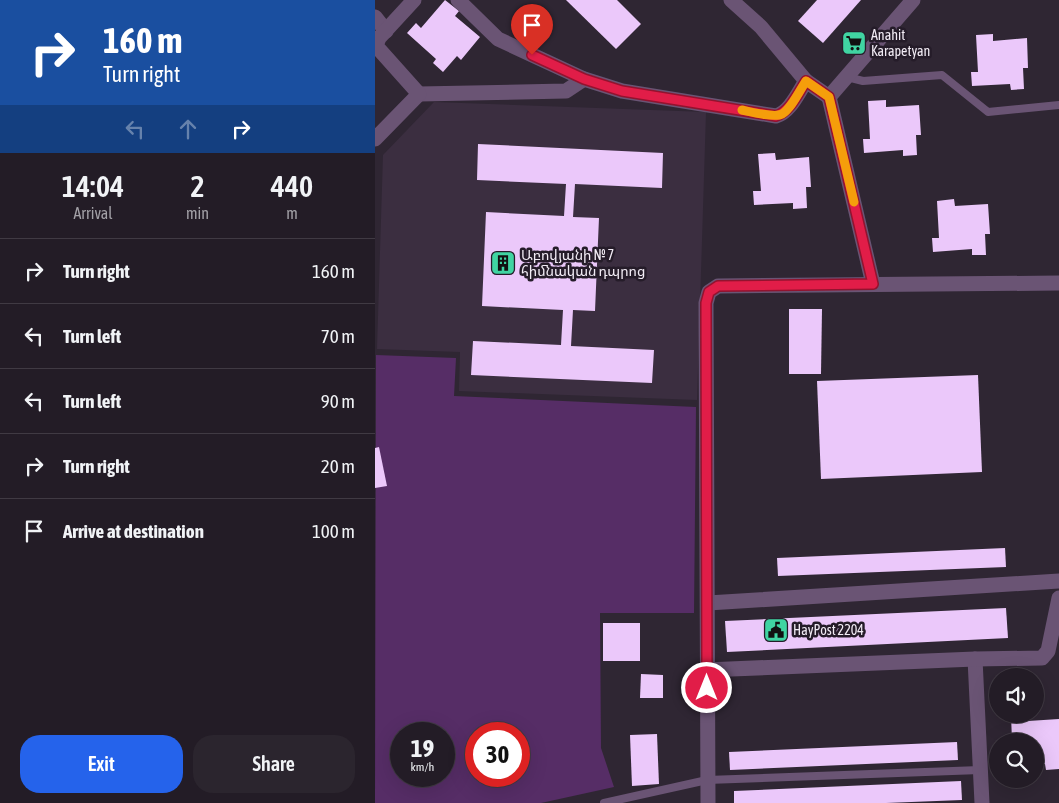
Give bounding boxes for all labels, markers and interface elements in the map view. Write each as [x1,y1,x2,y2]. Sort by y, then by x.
pin [511,4,553,55]
icon: arrive [518,11,546,39]
icon: right [20,20,85,85]
text: 160 m [103,20,182,60]
place label: Anahit Karapetyan [871,27,930,59]
supermarket icon: Anahit Karapetyan [841,30,867,56]
text: Turn right [103,61,180,87]
icon: left [121,115,149,143]
icon: ahead [174,115,202,143]
icon: right [227,115,255,143]
text: 14:04 [62,169,124,203]
text: 2 [190,169,205,203]
text: 440 [271,169,313,203]
text: Arrival [73,204,113,222]
text: min [186,204,209,222]
text: m [286,204,298,222]
place label: Աբովյանի № 7 հիմնական դպրոց [521,247,645,279]
building icon: Աբովյանի № 7 հիմնական դպրոց [490,250,516,276]
icon: right [20,257,48,285]
text: Turn right [63,260,130,282]
text: 160 m [312,260,355,282]
icon: left [20,322,48,350]
text: Turn left [63,325,121,347]
text: 70 m [321,325,355,347]
icon: left [20,387,48,415]
text: Turn left [63,390,121,412]
text: 90 m [321,390,355,412]
icon: right [20,452,48,480]
text: Turn right [63,455,130,477]
text: 20 m [321,455,355,477]
icon: arrive [20,517,48,545]
text: Arrive at destination [63,520,204,542]
text: 100 m [312,520,355,542]
public building icon: HayPost 2204 [763,617,789,643]
place label: HayPost 2204 [793,622,864,638]
position arrow [680,661,732,713]
map controls [989,668,1044,788]
button: sound [989,668,1044,723]
speed limit sign: 30 [465,722,530,787]
button: search [989,733,1044,788]
text: 19 [411,734,434,762]
button: Exit [20,735,183,793]
button: Share [193,735,355,793]
text: km/h [411,760,434,774]

